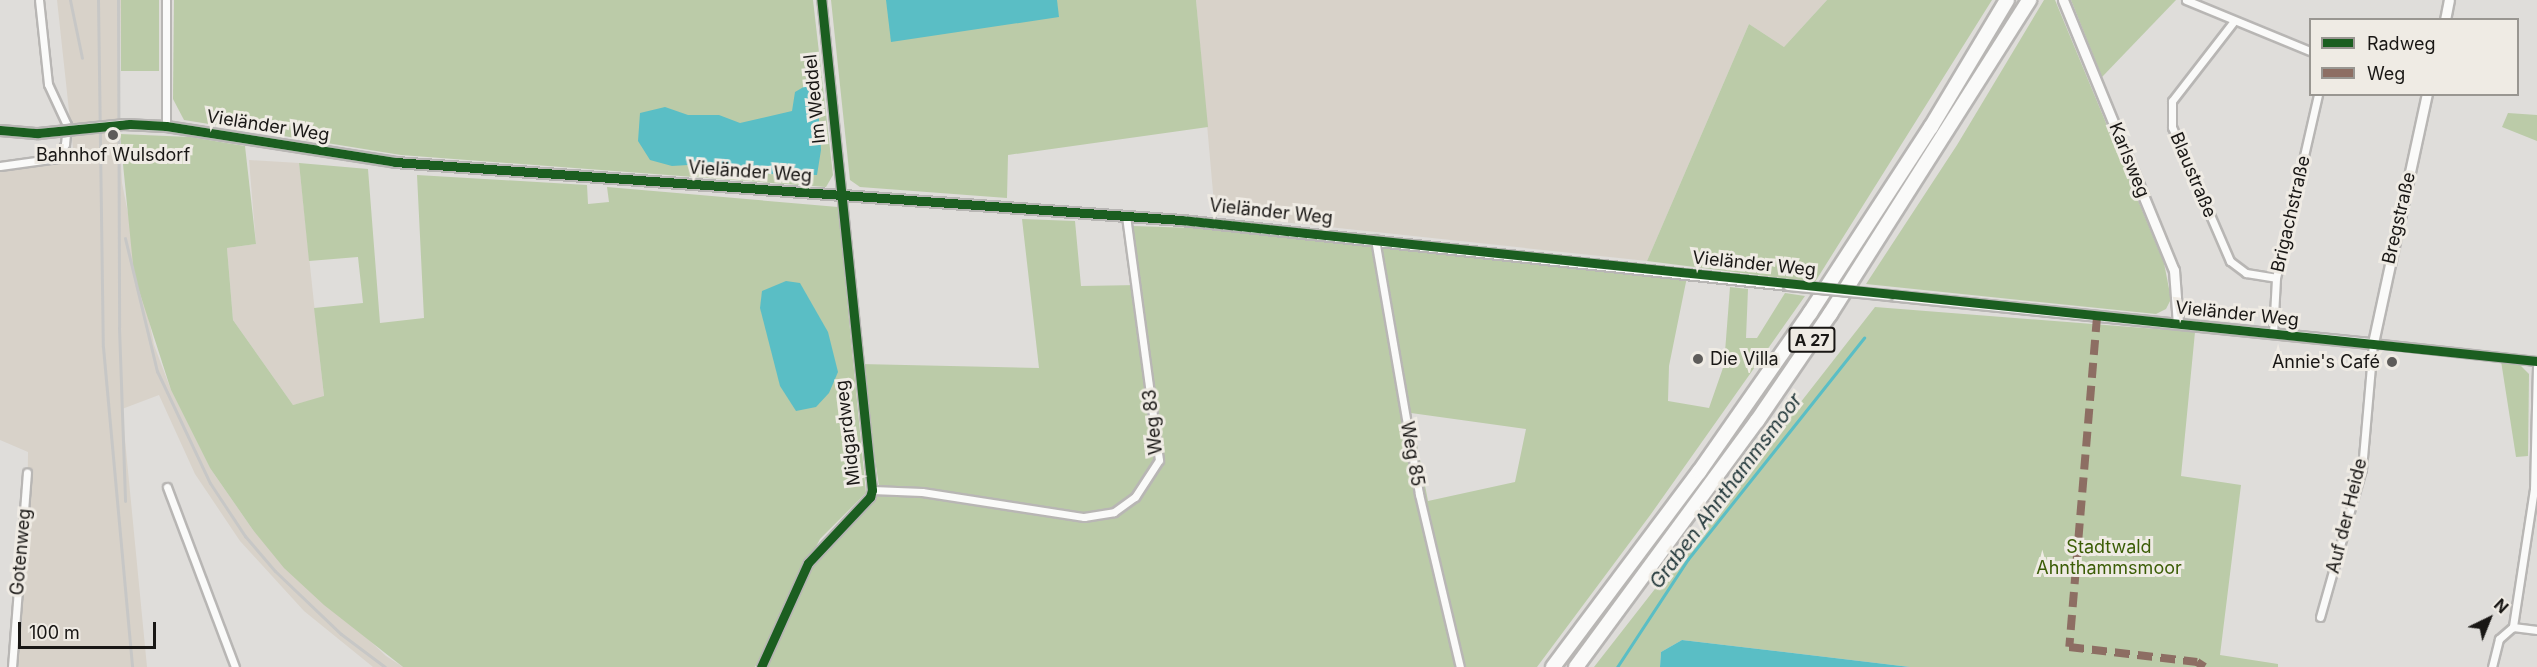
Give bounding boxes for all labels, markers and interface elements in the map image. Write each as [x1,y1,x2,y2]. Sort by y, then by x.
legend [2309,18,2519,96]
text: Radweg [2367,33,2436,54]
street label: Im Weddel [800,53,830,145]
text: Weg [2367,63,2405,84]
street label: Vieländer Weg [205,106,331,146]
street label: Karlsweg [2104,119,2154,201]
marker: Bahnhof Wulsdorf [106,128,120,142]
street label: Blaustraße [2165,129,2221,221]
place label: Bahnhof Wulsdorf [36,144,190,166]
street label: Brigachstraße [2267,154,2315,274]
street label: Vieländer Weg [687,157,813,187]
street label: Bregstraße [2378,170,2420,266]
street label: Vieländer Weg [1208,195,1334,229]
street label: Vieländer Weg [1691,247,1817,281]
street label: Vieländer Weg [2174,297,2300,331]
road number: A 27 [1788,327,1836,353]
place label: Die Villa [1710,348,1779,370]
place label: Annie's Café [2272,351,2380,373]
marker: Die Villa [1691,352,1705,366]
marker: Annie's Café [2385,355,2399,369]
street label: Midgardweg [831,379,865,487]
street label: Weg 83 [1139,388,1167,456]
water label: Graben Ahnthammsmoor [1645,389,1807,593]
street label: Weg 85 [1396,420,1428,488]
street label: Auf der Heide [2322,456,2372,576]
street label: Gotenweg [6,508,36,596]
park label: Stadtwald Ahnthammsmoor [2036,537,2182,580]
north arrow [2459,589,2519,649]
text: N [2490,594,2513,617]
scale bar [21,610,159,648]
text: 100 m [29,622,80,643]

